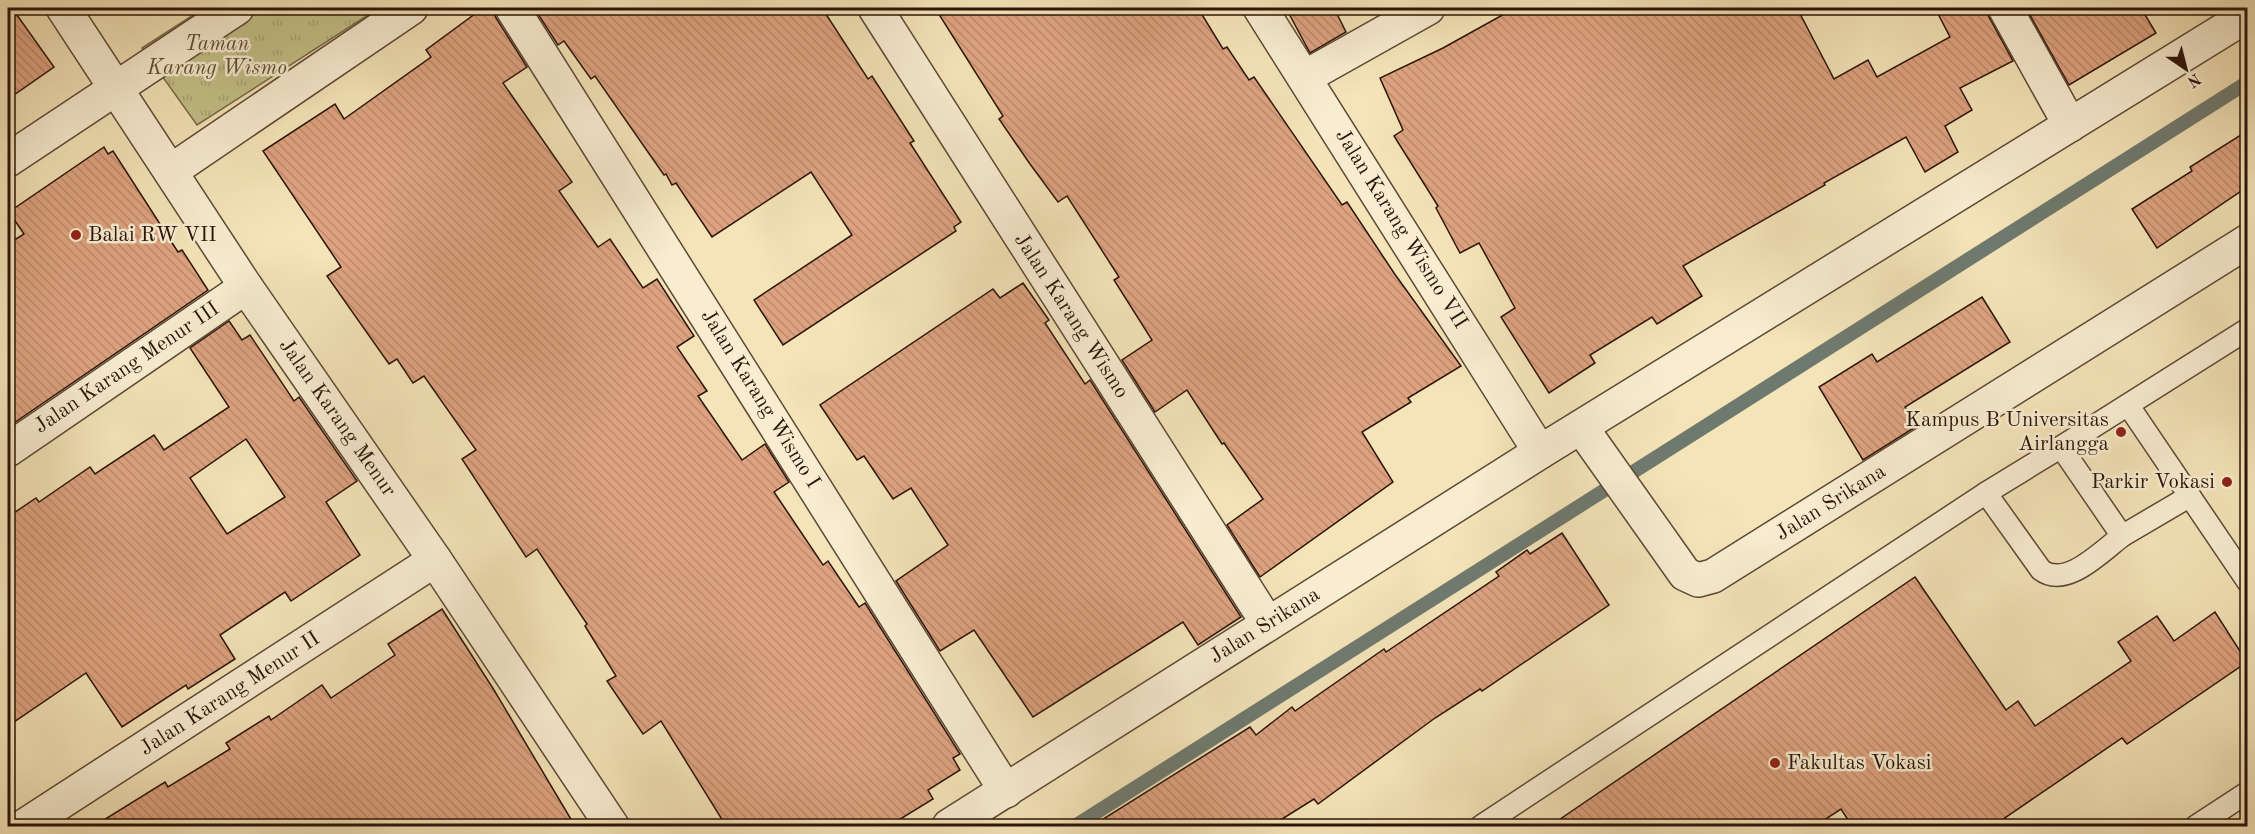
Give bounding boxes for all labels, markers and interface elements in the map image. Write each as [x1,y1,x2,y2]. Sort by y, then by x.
park label: Taman Karang Wismo [146,34,287,79]
north arrow [2156,39,2216,99]
text: N [2183,70,2203,90]
street label: Jalan Karang Wismo VII [1331,126,1471,332]
place label: Balai RW VII [88,225,217,246]
marker: Balai RW VII [69,228,83,242]
street label: Jalan Karang Wismo [1010,230,1132,402]
street label: Jalan Karang Menur III [31,298,223,438]
street label: Jalan Karang Wismo I [696,306,824,492]
street label: Jalan Karang Menur [275,335,400,501]
place label: Kampus B Universitas Airlangga [1905,410,2109,455]
marker: Kampus B Universitas Airlangga [2114,425,2128,439]
street label: Jalan Srikana [1772,461,1890,545]
place label: Parkir Vokasi [2091,472,2215,493]
marker: Parkir Vokasi [2220,475,2234,489]
street label: Jalan Srikana [1206,584,1324,668]
street label: Jalan Karang Menur II [136,628,324,760]
place label: Fakultas Vokasi [1787,753,1931,774]
marker: Fakultas Vokasi [1768,756,1782,770]

